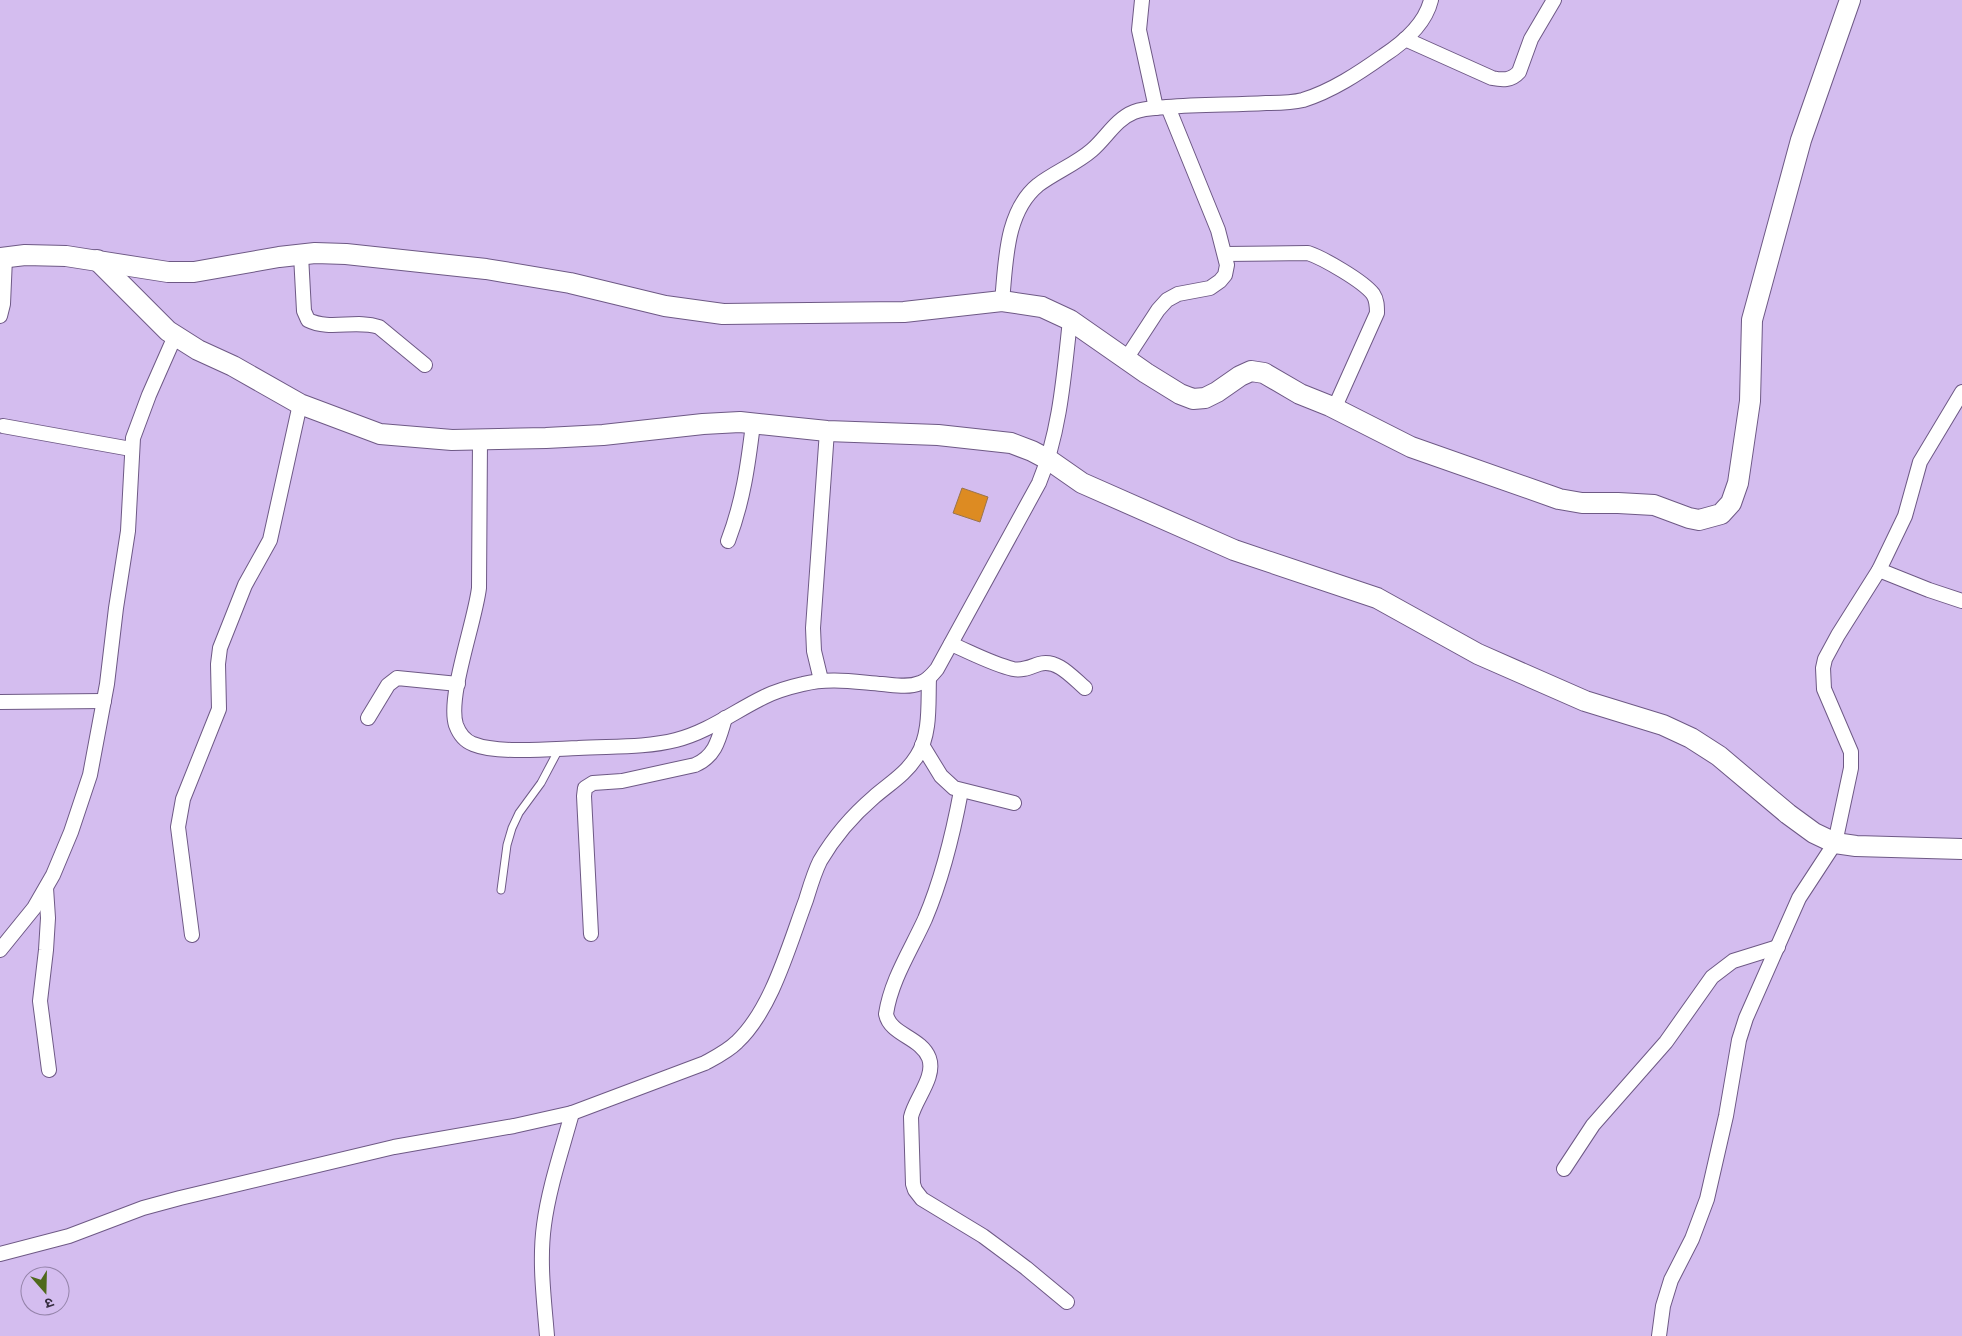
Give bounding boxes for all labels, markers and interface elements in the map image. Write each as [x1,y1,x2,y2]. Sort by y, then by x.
north arrow [20,1266,70,1316]
text: उ [42,1293,56,1312]

